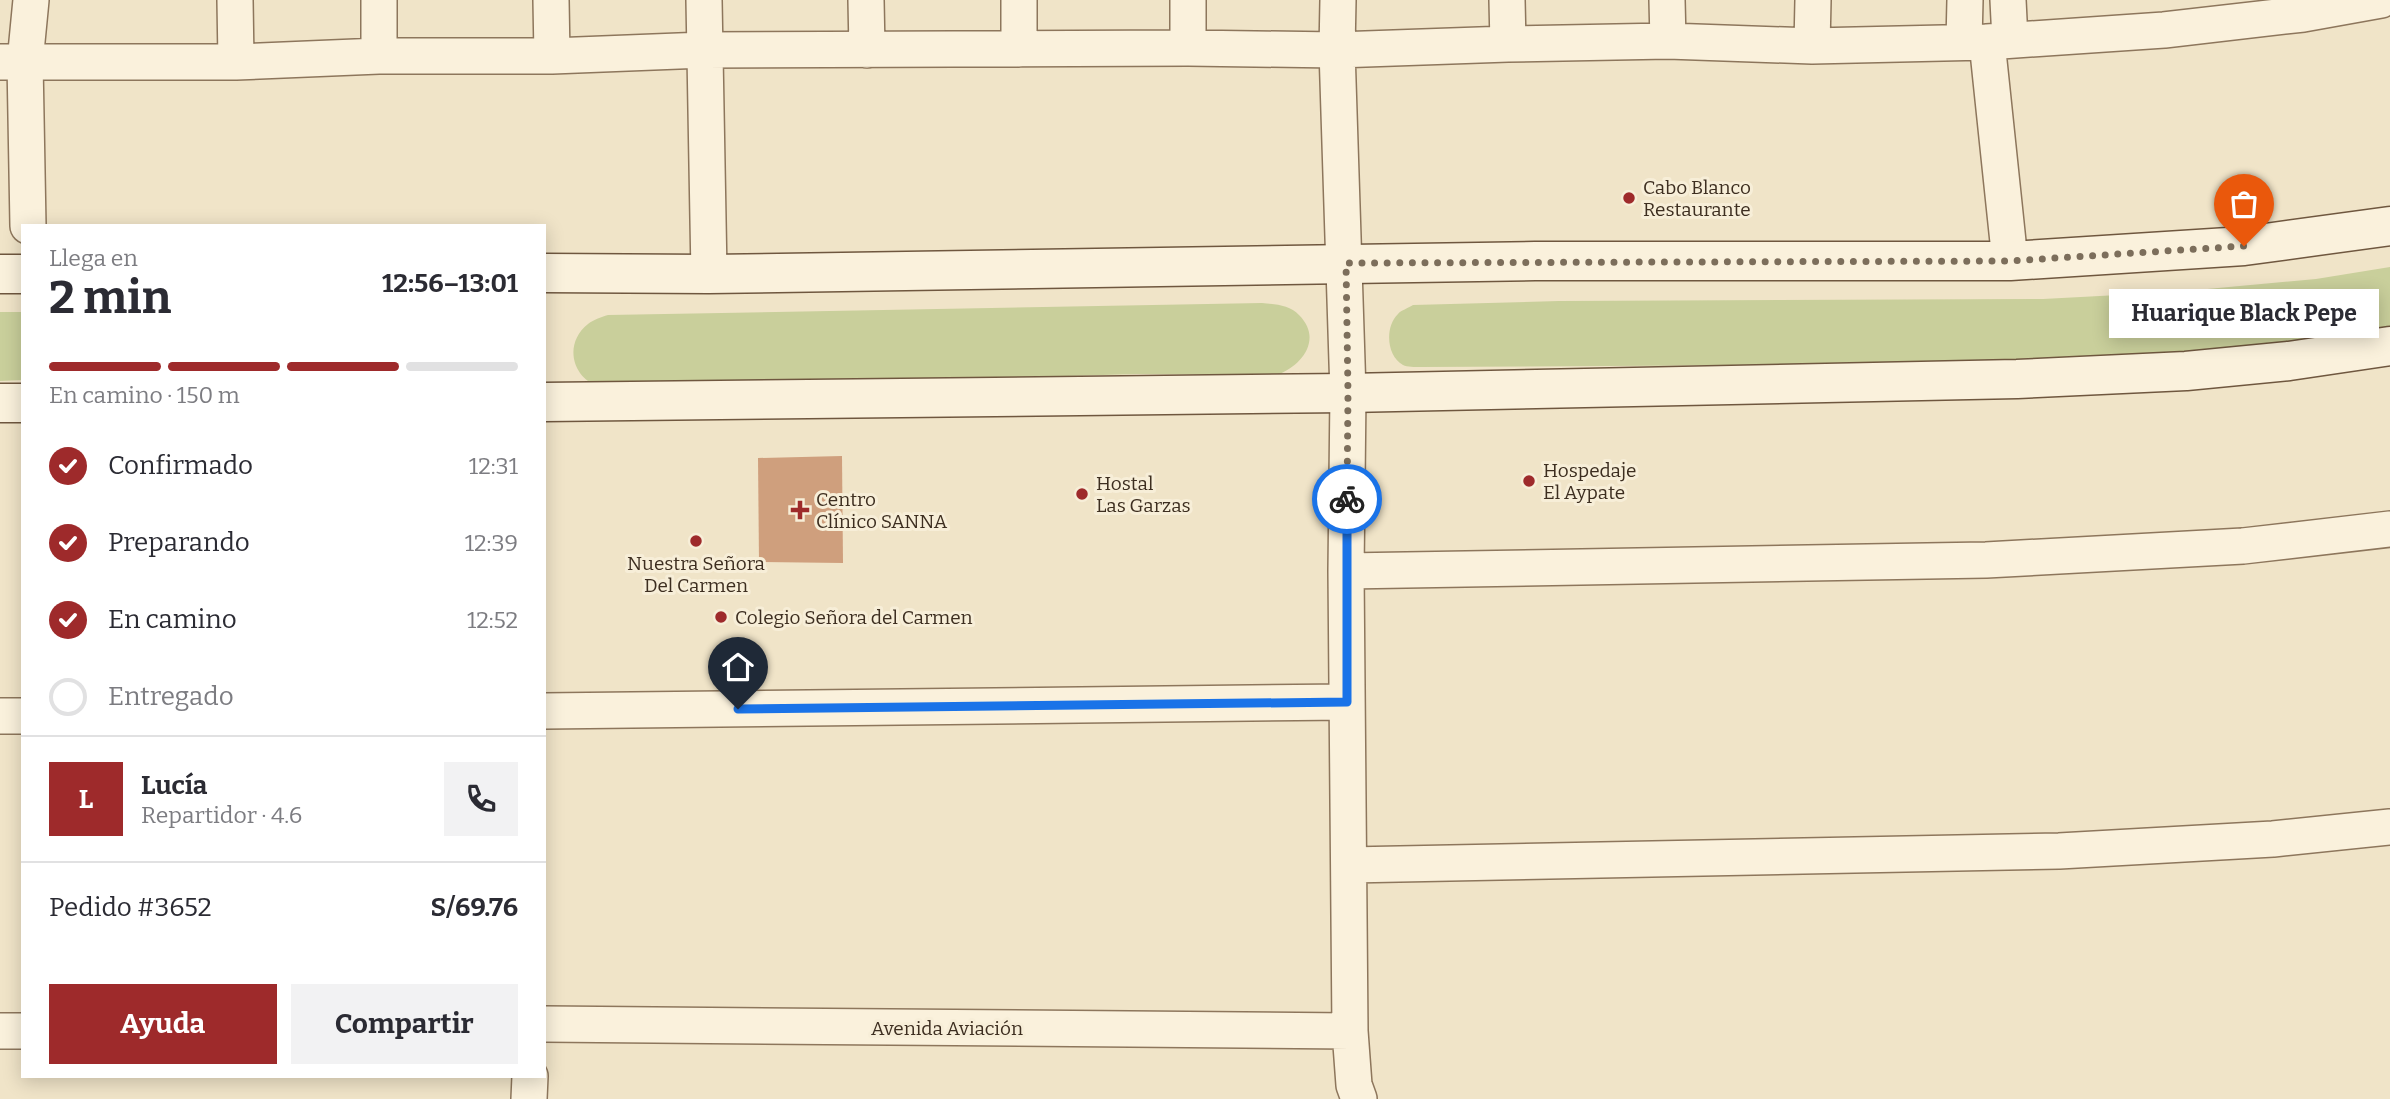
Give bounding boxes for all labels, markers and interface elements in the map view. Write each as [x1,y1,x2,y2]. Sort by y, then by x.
pin [2214,174,2274,246]
place label: Cabo Blanco Restaurante [1643,176,1751,221]
icon: bag [2225,185,2263,223]
marker: Cabo Blanco Restaurante [1621,190,1637,206]
text: Llega en [49,244,138,272]
text: 12:56–13:01 [382,268,518,299]
text: 2 min [49,270,171,325]
callout: Huarique Black Pepe [2109,288,2379,337]
text: Huarique Black Pepe [2131,299,2357,327]
text: En camino · 150 m [49,381,240,409]
icon: check [49,447,87,485]
text: Confirmado [108,450,253,481]
text: 12:31 [469,452,518,480]
place label: Hospedaje El Aypate [1543,459,1636,504]
courier [1312,464,1382,534]
place label: Hostal Las Garzas [1096,472,1191,517]
marker: Hospedaje El Aypate [1521,473,1537,489]
icon: bike [1328,480,1366,518]
marker: Hostal Las Garzas [1074,486,1090,502]
place label: Centro Clínico SANNA [816,488,948,533]
marker: Centro Clínico SANNA [790,500,810,520]
icon: check [49,524,87,562]
text: Preparando [108,527,250,558]
text: 12:39 [465,529,518,557]
marker: Nuestra Señora Del Carmen [688,533,704,549]
place label: Nuestra Señora Del Carmen [627,552,766,597]
icon: check [49,601,87,639]
text: En camino [108,604,237,635]
text: 12:52 [467,606,518,634]
place label: Colegio Señora del Carmen [735,606,973,629]
marker: Colegio Señora del Carmen [713,609,729,625]
pin [708,637,768,709]
icon: home [719,648,757,686]
text: Entregado [108,681,234,712]
button: phone [444,762,518,836]
text: Lucía [141,770,207,801]
text: L [79,784,93,815]
text: Repartidor · 4.6 [141,801,302,829]
text: Pedido #3652 [49,892,212,923]
text: S/69.76 [431,892,518,923]
button: Ayuda [49,984,277,1064]
button: Compartir [291,984,518,1064]
street label: Avenida Aviación [871,1017,1023,1040]

